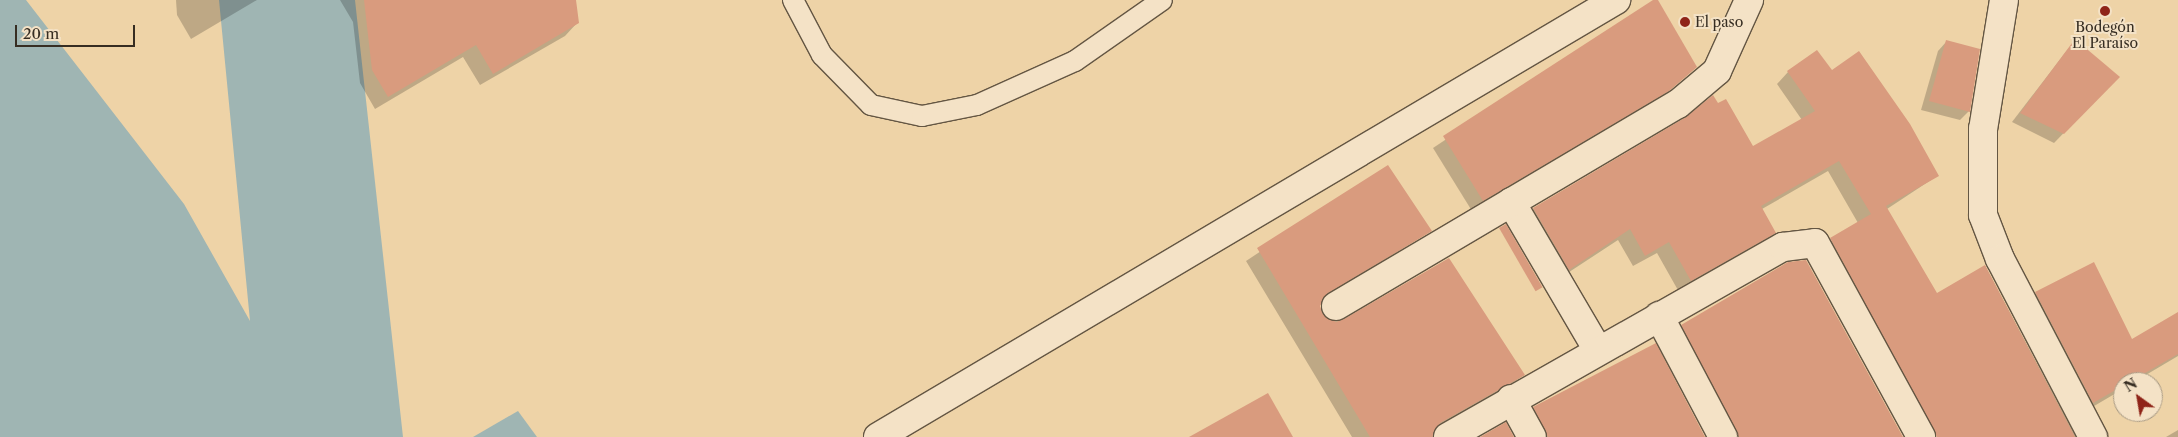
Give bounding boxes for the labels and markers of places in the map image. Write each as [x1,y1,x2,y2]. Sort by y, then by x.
marker: Bodegón El Paraíso [2099,5,2111,17]
place label: El paso [1695,14,1743,30]
marker: El paso [1679,16,1691,28]
place label: Bodegón El Paraíso [2072,19,2138,52]

